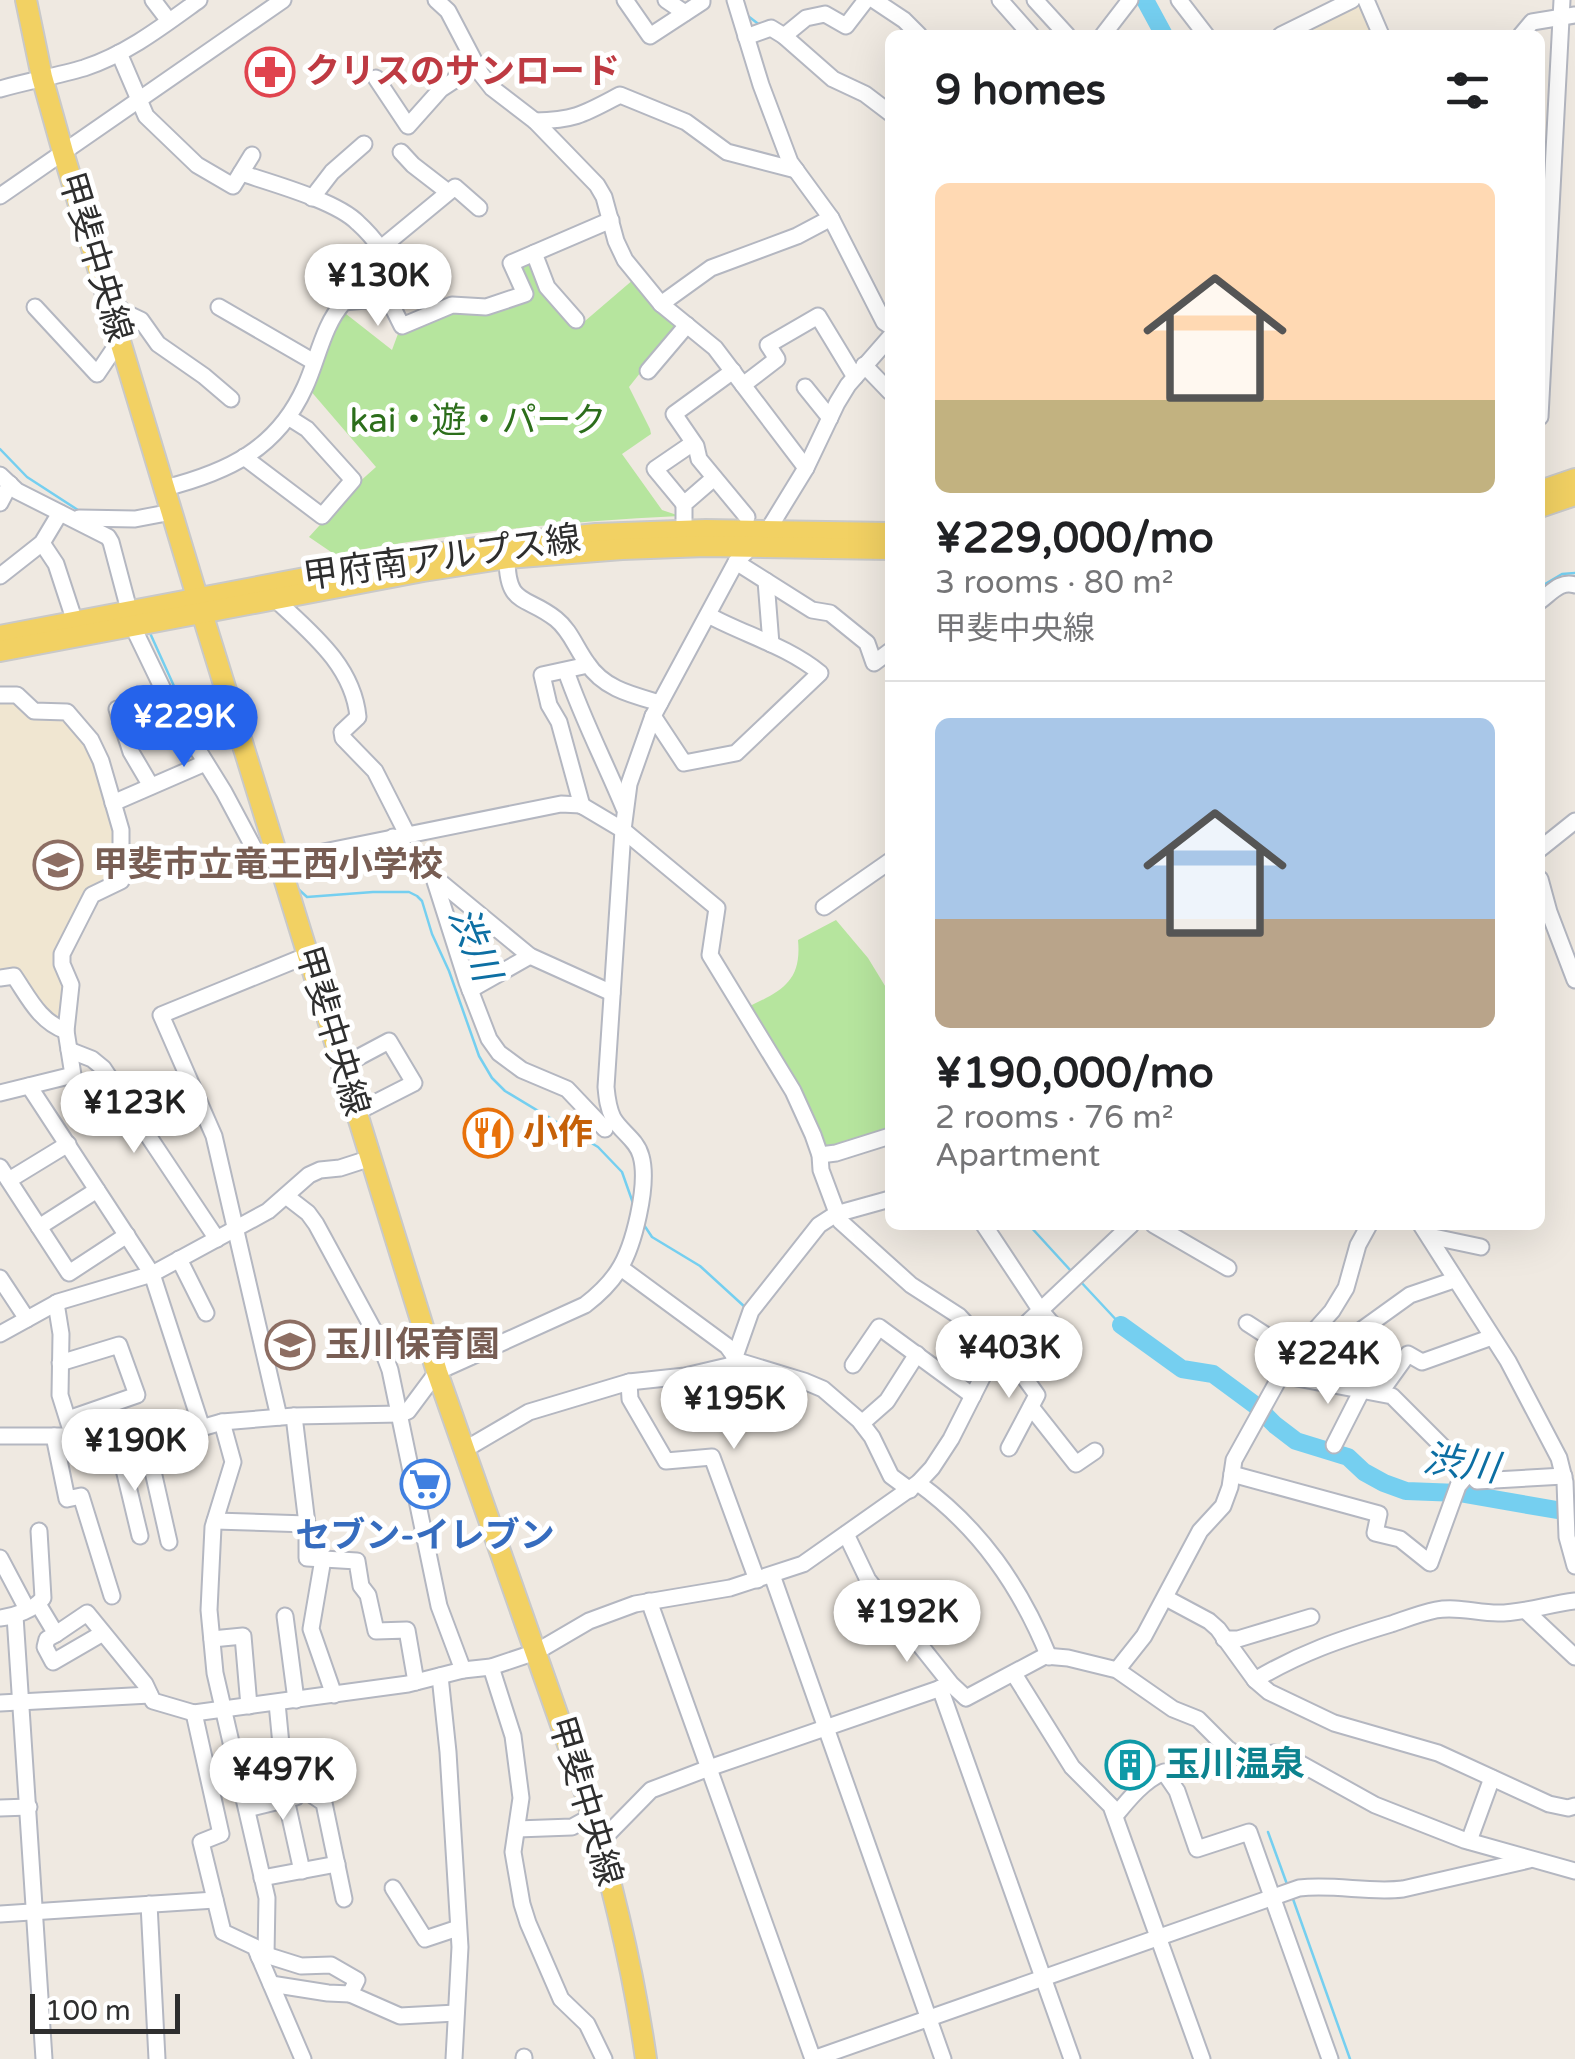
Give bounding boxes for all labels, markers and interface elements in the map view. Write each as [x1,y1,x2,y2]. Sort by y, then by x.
pharmacy icon: クリスのサンロード [244,46,296,98]
place label: クリスのサンロード [305,51,620,93]
icon: filters [1440,63,1495,118]
text: 9 homes [935,65,1106,116]
street label: 甲斐中央線 [49,167,141,347]
pin: ¥130K [308,244,448,329]
icon: home [1125,248,1305,428]
text: ¥130K [327,257,429,295]
park label: kai・遊・パーク [349,400,607,442]
text: ¥229,000/mo [935,513,1214,564]
street label: 甲府南アルプス線 [301,518,583,598]
text: 3 rooms · 80 m² [935,564,1174,602]
text: 甲斐中央線 [935,610,1095,648]
pin: ¥229K [114,685,254,770]
text: ¥229K [133,698,235,736]
icon: home [1125,783,1305,963]
school or university icon: 甲斐市立竜王西小学校 [32,839,84,891]
place label: 甲斐市立竜王西小学校 [93,844,443,886]
water label: 渋川 [438,900,511,992]
street label: 甲斐中央線 [286,941,378,1121]
text: ¥190,000/mo [935,1048,1214,1099]
pin: ¥123K [64,1071,204,1156]
text: ¥123K [83,1084,185,1122]
text: 2 rooms · 76 m² [935,1099,1174,1137]
restaurant icon: 小作 [462,1107,514,1159]
place label: 小作 [523,1112,593,1154]
text: Apartment [935,1137,1100,1175]
pin: ¥403K [939,1316,1079,1401]
school or university icon: 玉川保育園 [264,1319,316,1371]
pin: ¥224K [1258,1322,1398,1407]
place label: 玉川保育園 [325,1324,500,1366]
text: ¥403K [958,1329,1060,1367]
text: ¥224K [1277,1335,1379,1373]
pin: ¥195K [664,1367,804,1452]
text: ¥195K [683,1380,785,1418]
pin: ¥190K [65,1409,205,1494]
text: ¥190K [84,1422,186,1460]
water label: 渋川 [1420,1436,1506,1493]
supermarket icon: セブン-イレブン [399,1458,451,1510]
place label: セブン-イレブン [295,1515,555,1557]
pin: ¥192K [837,1580,977,1665]
text: ¥192K [856,1593,958,1631]
street label: 甲斐中央線 [539,1711,631,1891]
pin: ¥497K [213,1738,353,1823]
building icon: 玉川温泉 [1104,1739,1156,1791]
place label: 玉川温泉 [1165,1744,1305,1786]
text: ¥497K [232,1751,334,1789]
scale bar [30,1989,180,2034]
text: 100 m [45,1994,131,2028]

